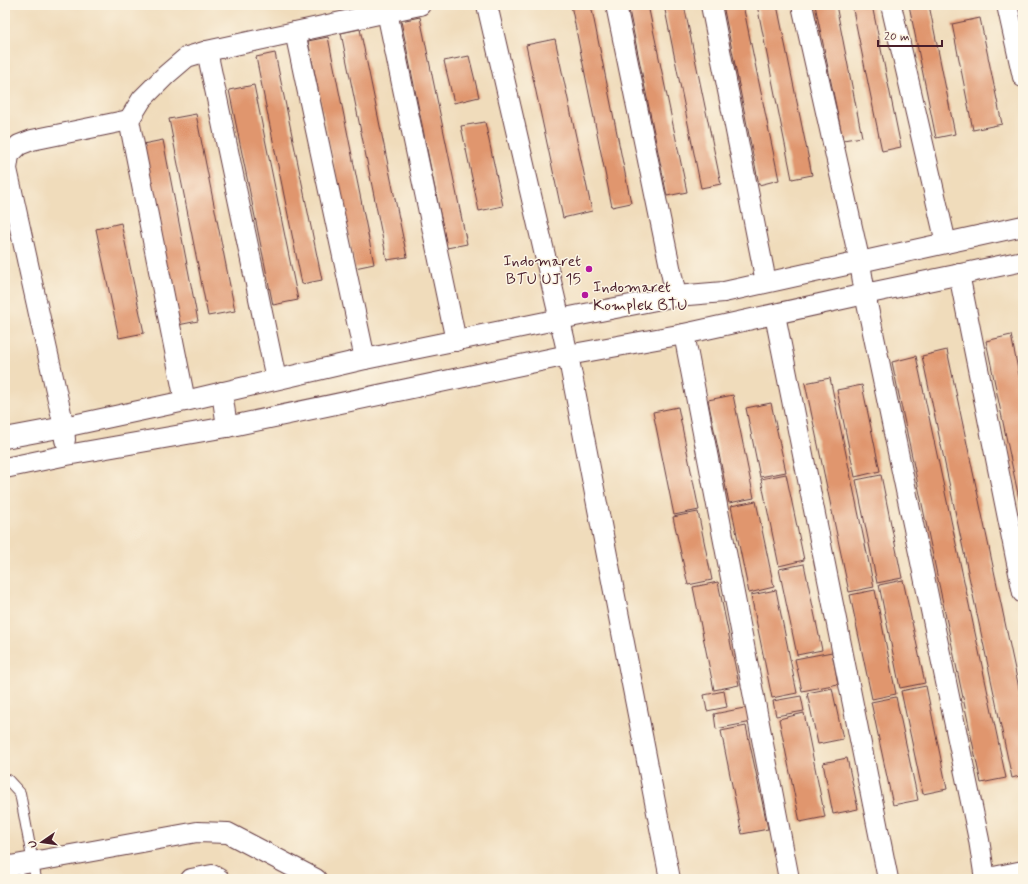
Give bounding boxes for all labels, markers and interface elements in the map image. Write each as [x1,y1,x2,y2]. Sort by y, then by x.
scale bar [878,22,942,48]
text: 20 m [884,29,910,45]
place label: Indomaret BTU UJ 15 [503,251,581,290]
marker: Indomaret BTU UJ 15 [584,264,594,274]
place label: Indomaret Komplek BTU [593,277,688,316]
marker: Indomaret Komplek BTU [580,290,590,300]
north arrow [22,822,62,862]
text: U [26,839,41,849]

